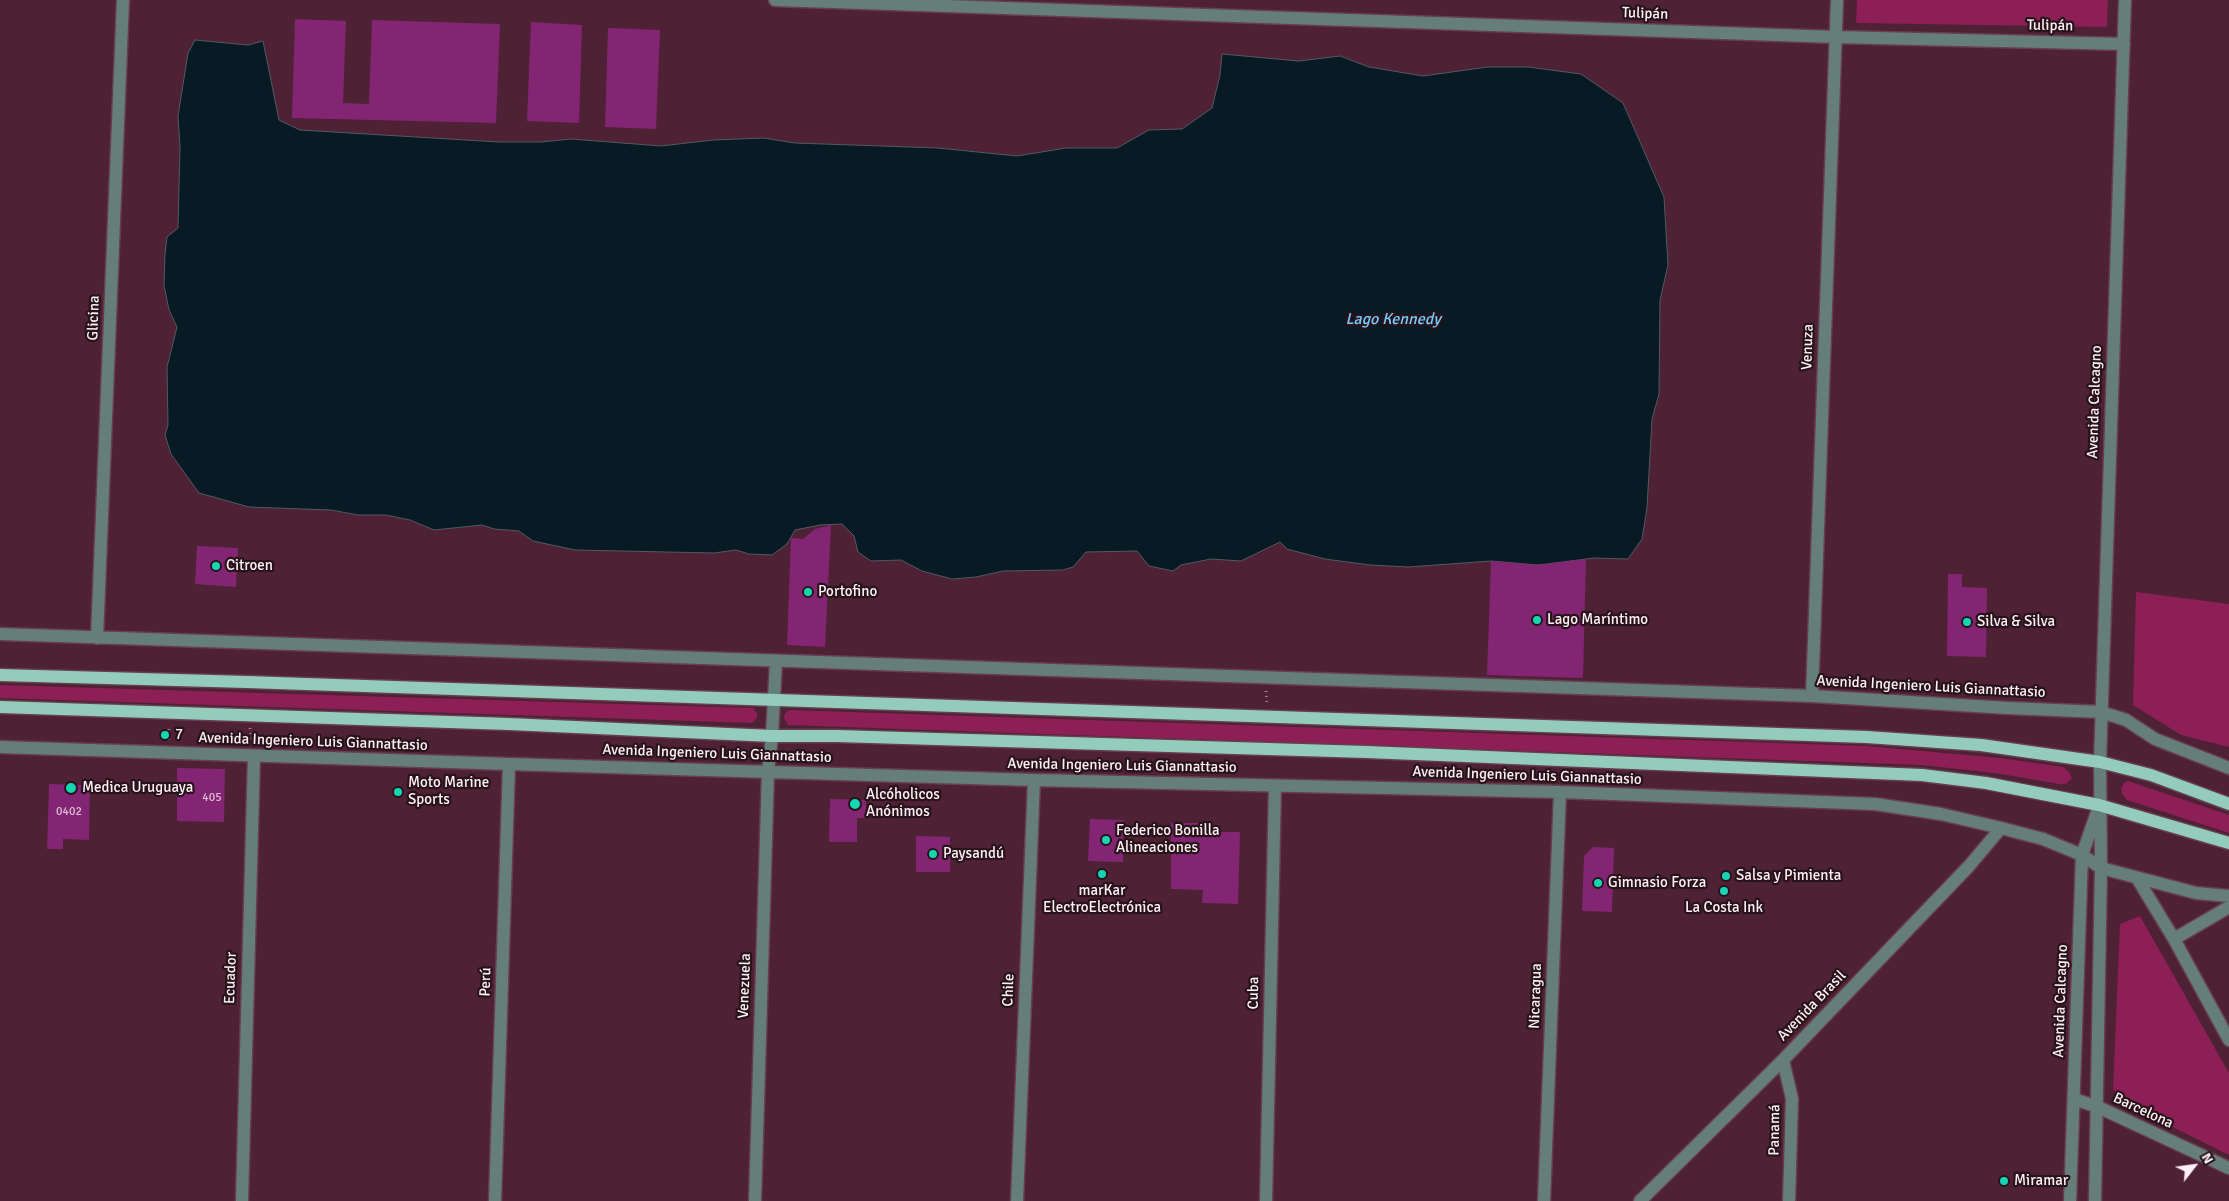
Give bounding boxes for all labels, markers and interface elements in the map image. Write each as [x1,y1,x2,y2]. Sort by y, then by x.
street label: Tulipán [1621,4,1669,24]
street label: Tulipán [2027,17,2073,35]
street label: Glicina [84,295,104,341]
water label: Lago Kennedy [1345,310,1441,330]
street label: Venuza [1798,324,1818,370]
street label: Avenida Calcagno [2084,345,2106,459]
place label: Citroen [226,557,273,575]
marker: Citroen [210,560,222,572]
place label: Portofino [818,583,877,601]
marker: Portofino [802,586,814,598]
place label: Lago Maríntimo [1547,611,1648,629]
place label: Silva & Silva [1977,613,2055,631]
marker: Lago Maríntimo [1531,614,1543,626]
marker: Silva & Silva [1961,616,1973,628]
street label: Avenida Ingeniero Luis Giannattasio [1816,672,2046,702]
place label: 7 [175,726,183,744]
marker: 7 [159,729,171,741]
street label: Avenida Ingeniero Luis Giannattasio [198,729,428,755]
street label: Avenida Ingeniero Luis Giannattasio [602,741,832,767]
street label: Avenida Ingeniero Luis Giannattasio [1007,755,1237,777]
street label: Avenida Ingeniero Luis Giannattasio [1412,763,1642,789]
place label: Moto Marine Sports [408,774,489,809]
place label: Medica Uruguaya [82,779,193,797]
marker: Medica Uruguaya [64,781,78,795]
marker: Moto Marine Sports [392,786,404,798]
place label: Alcóholicos Anónimos [866,786,940,821]
house number: 405 [202,791,222,805]
marker: Alcóholicos Anónimos [848,797,862,811]
house number: 0402 [56,805,82,819]
place label: Federico Bonilla Alineaciones [1116,822,1220,857]
marker: Federico Bonilla Alineaciones [1100,834,1112,846]
place label: Paysandú [943,845,1004,863]
marker: Paysandú [927,848,939,860]
place label: Salsa y Pimienta [1736,867,1841,885]
marker: marKar ElectroElectrónica [1096,868,1108,880]
marker: Salsa y Pimienta [1720,870,1732,882]
place label: Gimnasio Forza [1608,874,1706,892]
marker: Gimnasio Forza [1592,877,1604,889]
place label: marKar ElectroElectrónica [1043,882,1161,917]
marker: La Costa Ink [1718,885,1730,897]
place label: La Costa Ink [1685,899,1763,917]
street label: Avenida Calcagno [2050,944,2072,1058]
street label: Ecuador [221,951,241,1005]
street label: Venezuela [735,953,755,1019]
street label: Nicaragua [1526,963,1546,1029]
street label: Perú [476,967,496,997]
street label: Avenida Brasil [1774,967,1850,1045]
street label: Chile [999,973,1019,1007]
street label: Cuba [1245,976,1263,1010]
street label: Barcelona [2110,1089,2176,1133]
street label: Panamá [1766,1104,1784,1156]
north arrow [2169,1141,2219,1191]
text: N [2198,1150,2217,1167]
place label: Miramar [2014,1172,2068,1190]
marker: Miramar [1998,1175,2010,1187]

